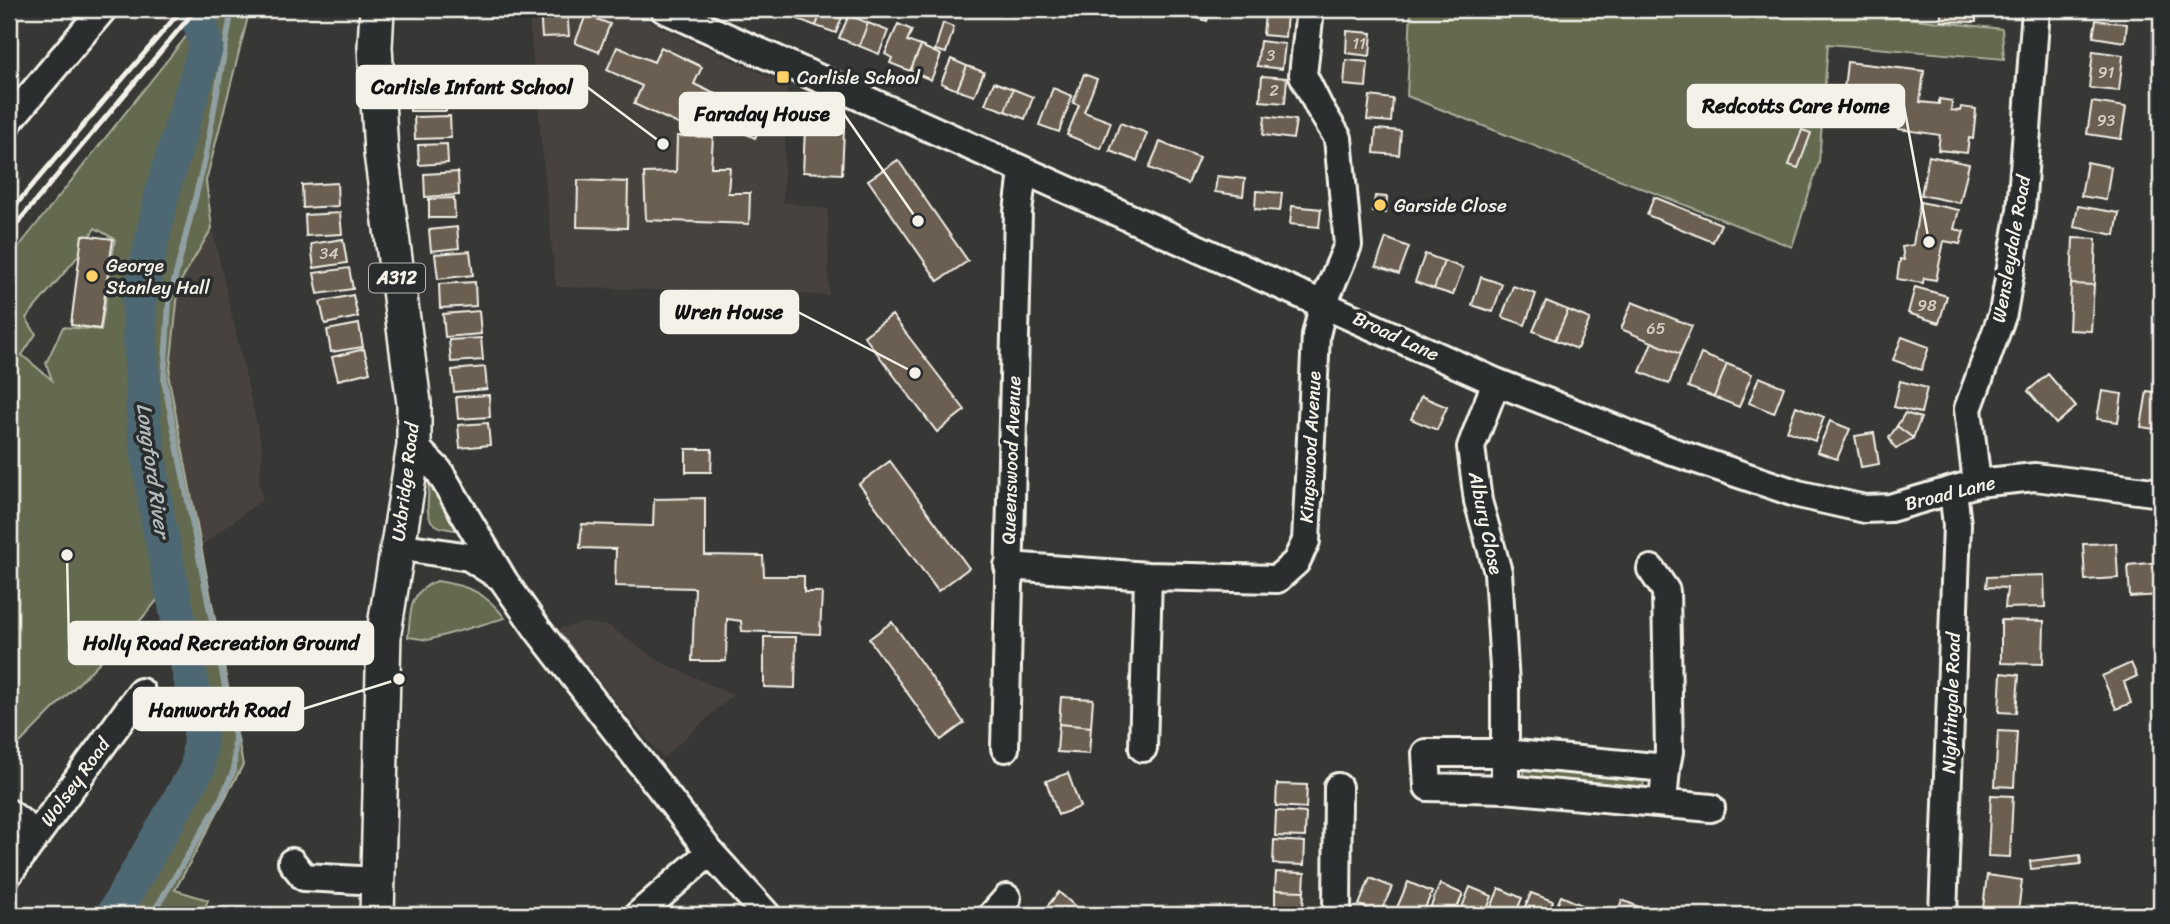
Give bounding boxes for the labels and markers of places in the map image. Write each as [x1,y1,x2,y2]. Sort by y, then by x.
place label: Carlisle School [797,61,921,94]
callout: Carlisle Infant School [357,66,587,108]
marker: Carlisle School [775,69,791,85]
callout: Redcotts Care Home [1688,85,1904,127]
callout: Faraday House [680,93,844,135]
place label: Garside Close [1394,189,1507,222]
marker: Garside Close [1372,197,1388,213]
place label: George Stanley Hall [106,249,210,304]
marker: George Stanley Hall [84,268,100,284]
callout: Wren House [661,291,798,333]
callout: Holly Road Recreation Ground [69,622,373,664]
callout: Hanworth Road [134,688,303,730]

